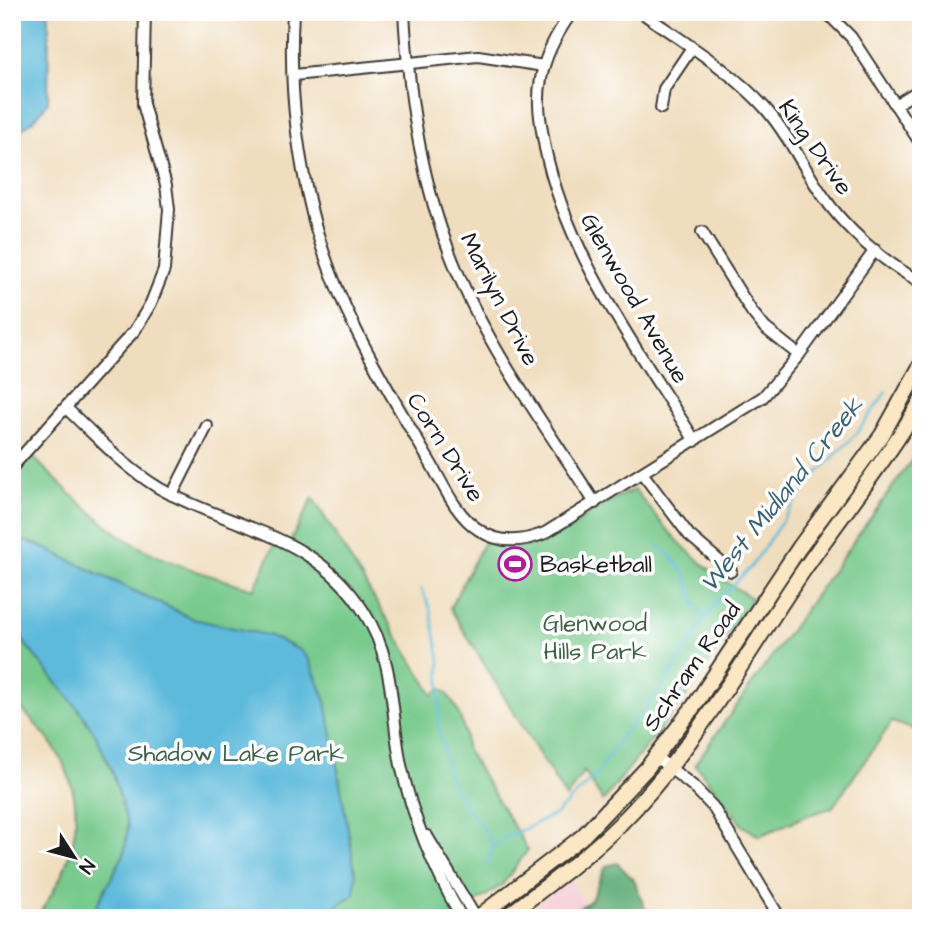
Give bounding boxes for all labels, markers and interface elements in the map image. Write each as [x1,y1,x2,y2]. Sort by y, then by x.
street label: King Drive [769,93,861,203]
street label: Glenwood Avenue [571,207,697,390]
street label: Marilyn Drive [450,227,547,372]
street label: Corn Drive [398,386,492,509]
water label: West Midland Creek [692,388,873,600]
sports icon: Basketball [496,545,534,583]
place label: Basketball [540,548,652,582]
street label: Schram Road [634,595,749,738]
park label: Glenwood Hills Park [543,607,647,669]
park label: Shadow Lake Park [128,737,344,771]
north arrow [38,822,108,892]
text: N [72,853,101,879]

